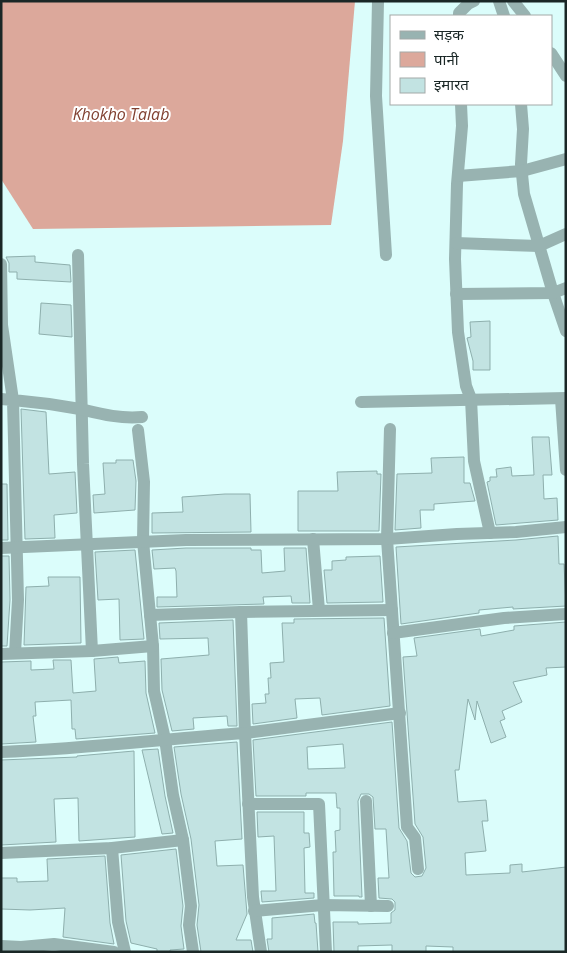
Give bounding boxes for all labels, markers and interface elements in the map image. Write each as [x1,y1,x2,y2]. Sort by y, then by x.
legend [390,15,552,105]
text: सड़क [434,24,464,44]
text: पानी [434,49,460,69]
text: इमारत [434,74,469,94]
water label: Khokho Talab [73,103,169,125]

